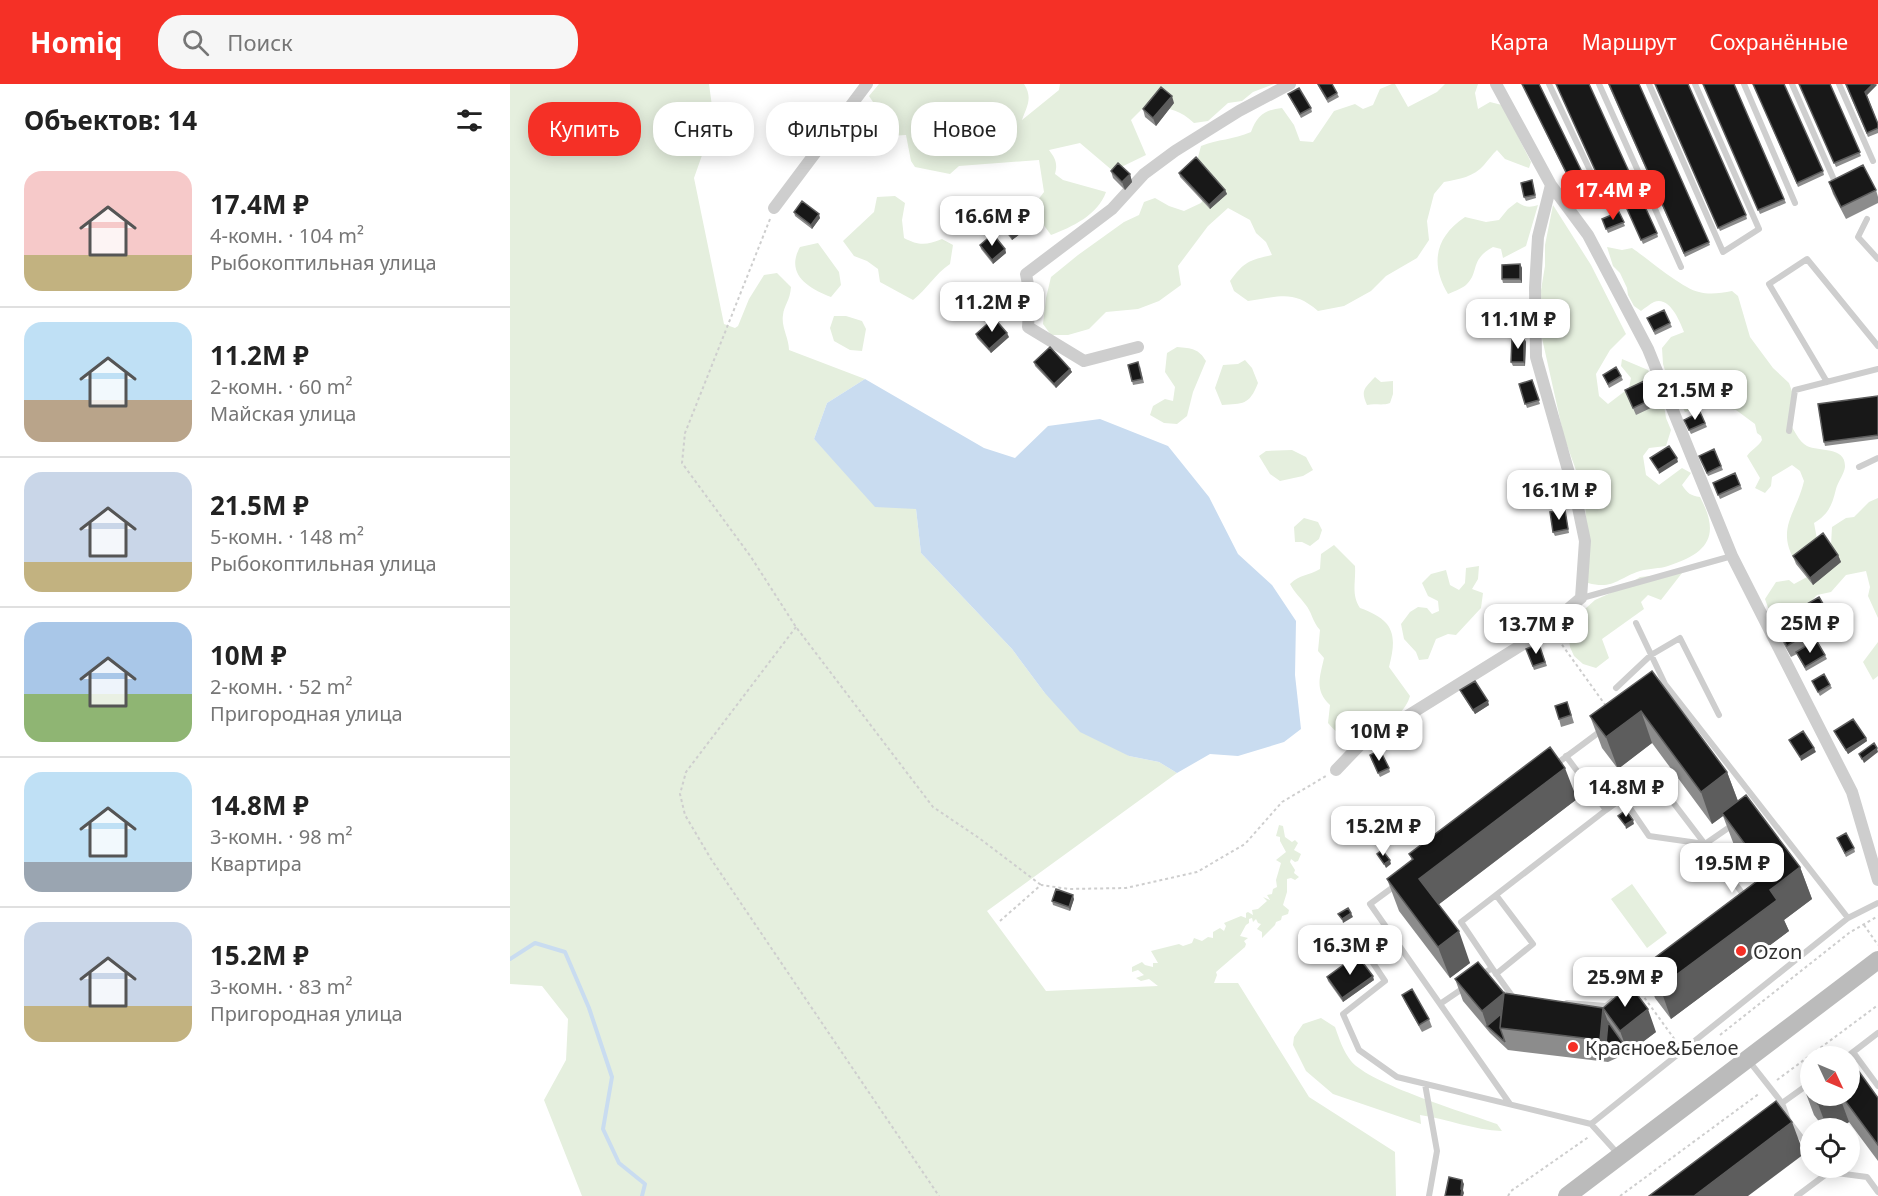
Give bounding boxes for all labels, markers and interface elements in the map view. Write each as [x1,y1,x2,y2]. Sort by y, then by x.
search box [158,15,578,69]
text: Homiq [30,23,122,61]
icon: search [179,26,212,59]
text: Поиск [227,27,293,57]
text: Карта [1490,28,1549,56]
text: Маршрут [1582,28,1677,56]
text: Сохранённые [1710,28,1848,56]
text: Объектов: 14 [24,102,197,138]
chip: Купить [528,102,641,156]
chip: Снять [653,102,754,156]
chip: Фильтры [766,102,899,156]
chip: Новое [911,102,1017,156]
icon: filters [453,104,486,137]
pin: 17.4M ₽ [1558,170,1668,221]
text: 17.4M ₽ [1575,176,1651,203]
text: 17.4M ₽ [210,186,309,222]
icon: home [72,195,144,267]
pin: 16.6M ₽ [937,196,1047,247]
text: 16.6M ₽ [954,202,1030,229]
text: 4-комн. · 104 m² [210,222,364,249]
text: Рыбокоптильная улица [210,249,437,276]
pin: 11.2M ₽ [937,282,1047,333]
text: 11.2M ₽ [954,288,1030,315]
pin: 11.1M ₽ [1463,299,1573,350]
text: 11.1M ₽ [1480,305,1556,332]
text: 11.2M ₽ [210,337,309,373]
icon: home [72,346,144,418]
pin: 21.5M ₽ [1640,370,1750,421]
text: 2-комн. · 60 m² [210,373,353,400]
text: 21.5M ₽ [1657,376,1733,403]
text: Майская улица [210,400,356,427]
pin: 16.1M ₽ [1504,470,1614,521]
text: 16.1M ₽ [1521,476,1597,503]
text: 21.5M ₽ [210,487,309,523]
icon: home [72,496,144,568]
text: 5-комн. · 148 m² [210,523,364,550]
text: Рыбокоптильная улица [210,550,437,577]
pin: 25M ₽ [1768,603,1852,654]
pin: 13.7M ₽ [1481,604,1591,655]
text: 25M ₽ [1781,609,1839,636]
text: 13.7M ₽ [1498,610,1574,637]
text: 10M ₽ [210,637,287,673]
icon: home [72,646,144,718]
text: 2-комн. · 52 m² [210,673,353,700]
text: Пригородная улица [210,700,403,727]
pin: 10M ₽ [1337,711,1421,762]
text: 10M ₽ [1350,717,1408,744]
pin: 14.8M ₽ [1571,767,1681,818]
text: 14.8M ₽ [1588,773,1664,800]
text: 14.8M ₽ [210,787,309,823]
icon: home [72,796,144,868]
pin: 15.2M ₽ [1328,806,1438,857]
text: 15.2M ₽ [1345,812,1421,839]
text: 3-комн. · 98 m² [210,823,353,850]
pin: 19.5M ₽ [1677,843,1787,894]
text: 19.5M ₽ [1694,849,1770,876]
text: Квартира [210,850,302,877]
pin: 16.3M ₽ [1295,925,1405,976]
text: 16.3M ₽ [1312,931,1388,958]
text: 15.2M ₽ [210,937,309,973]
place label: Ozon [1753,938,1802,965]
marker: Ozon [1734,944,1748,958]
icon: home [72,946,144,1018]
pin: 25.9M ₽ [1570,957,1680,1008]
text: 25.9M ₽ [1587,963,1663,990]
text: 3-комн. · 83 m² [210,973,353,1000]
text: Пригородная улица [210,1000,403,1027]
place label: Красное&Белое [1585,1034,1738,1061]
marker: Красное&Белое [1566,1040,1580,1054]
north arrow [1800,1046,1860,1106]
map controls [1800,1046,1860,1178]
button: locate [1800,1118,1860,1178]

